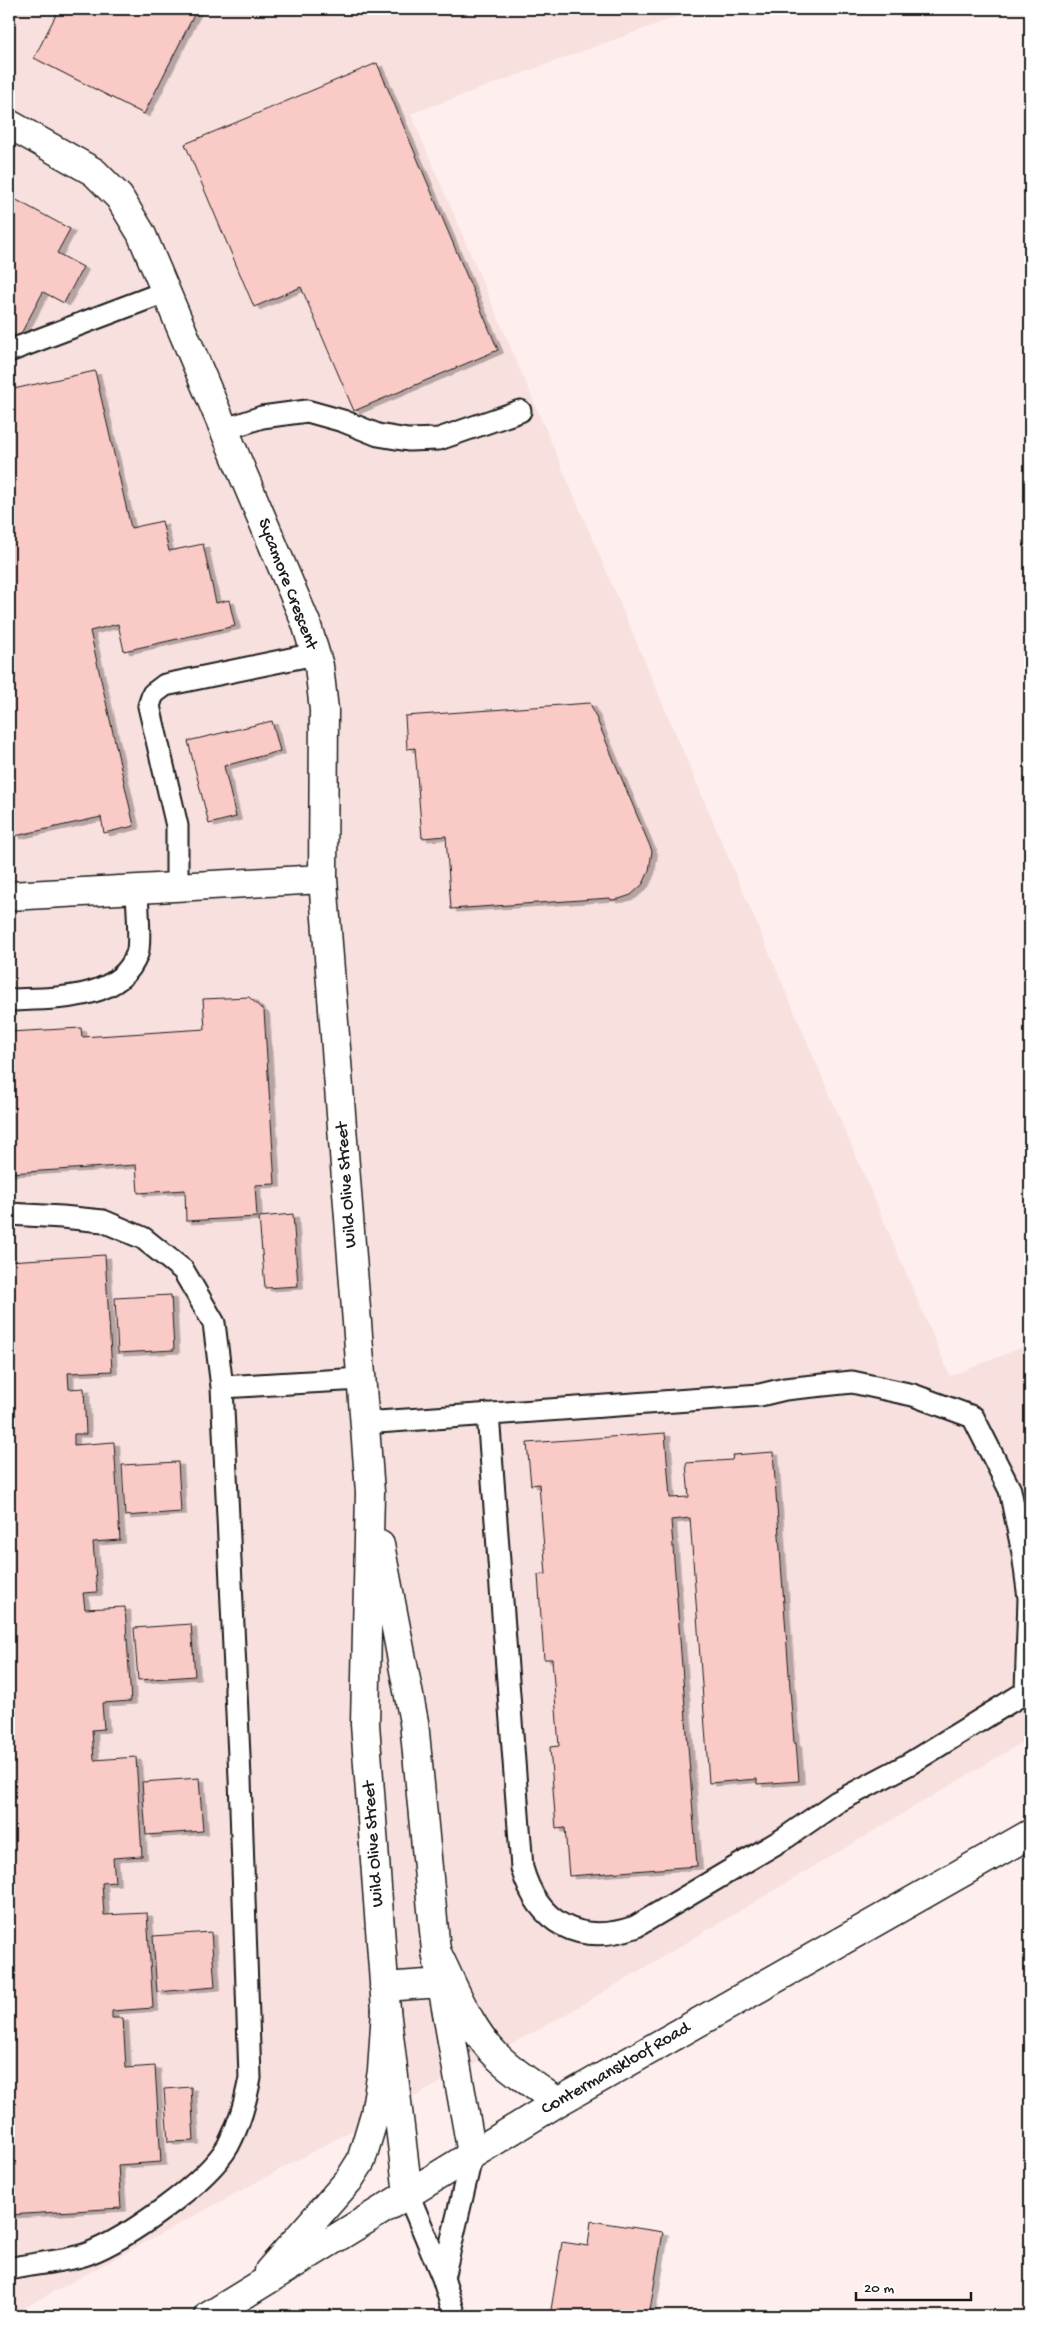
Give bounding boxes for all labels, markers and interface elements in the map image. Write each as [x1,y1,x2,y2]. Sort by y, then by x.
street label: Sycamore Crescent [252,515,322,654]
street label: Wild Olive Street [332,1120,362,1249]
street label: Wild Olive Street [359,1779,389,1908]
street label: Contermanskloof Road [538,2017,695,2120]
scale bar [856,2270,972,2302]
text: 20 m [864,2280,894,2298]

